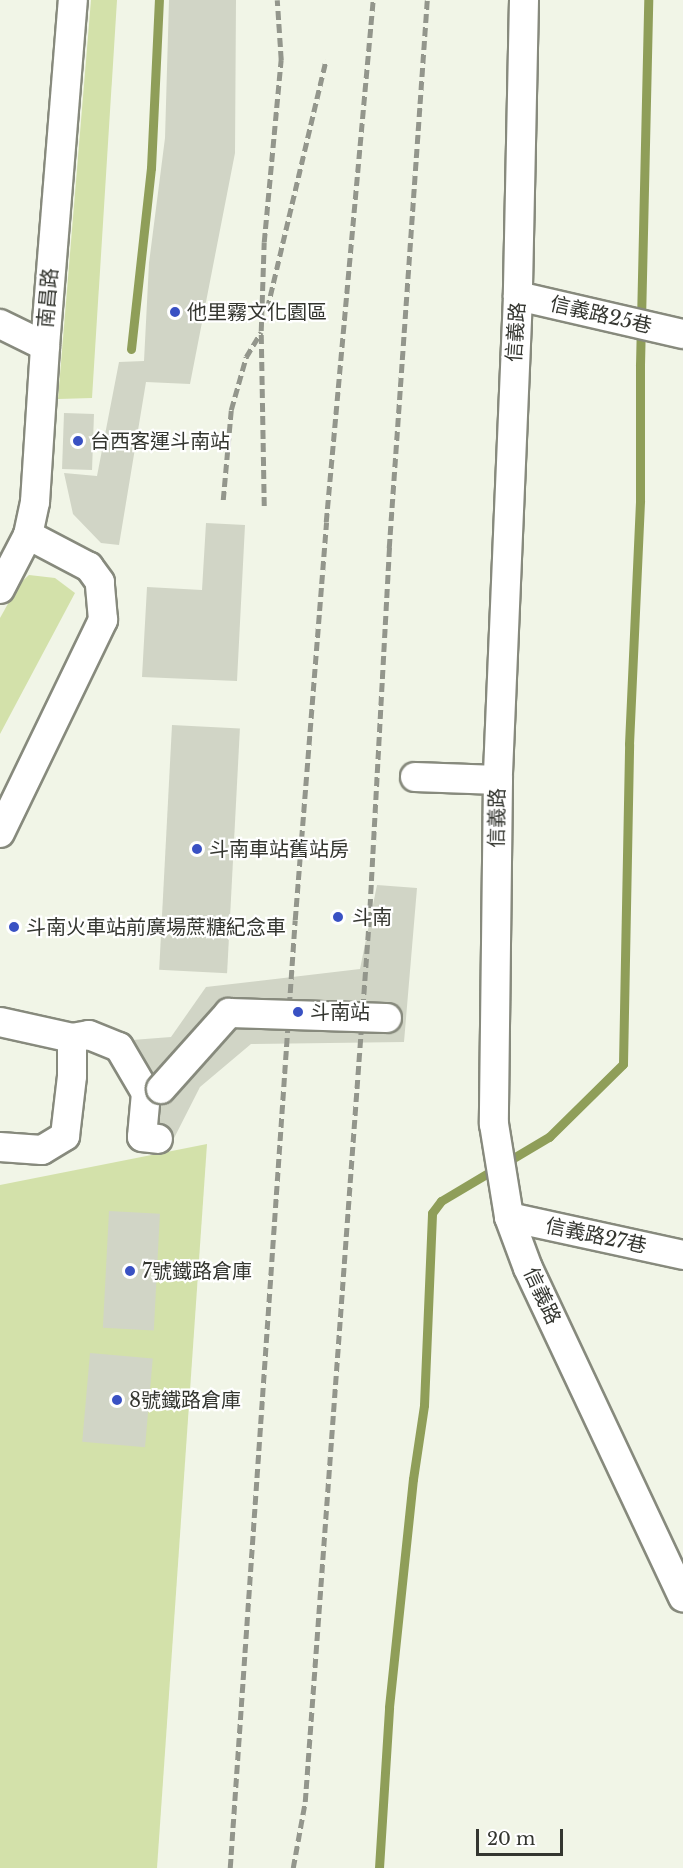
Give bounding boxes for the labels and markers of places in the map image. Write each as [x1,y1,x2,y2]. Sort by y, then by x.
place label: 他里霧文化園區 [187,300,327,324]
marker: 他里霧文化園區 [168,305,182,319]
place label: 台西客運斗南站 [90,429,230,453]
marker: 台西客運斗南站 [71,434,85,448]
place label: 斗南車站舊站房 [209,837,349,861]
marker: 斗南車站舊站房 [190,842,204,856]
place label: 斗南 [352,905,392,929]
marker: 斗南 [329,908,347,926]
place label: 斗南火車站前廣場蔗糖紀念車 [26,915,286,939]
marker: 斗南火車站前廣場蔗糖紀念車 [7,920,21,934]
place label: 斗南站 [310,1000,370,1024]
marker: 斗南站 [291,1005,305,1019]
place label: 7號鐵路倉庫 [142,1259,252,1283]
marker: 7號鐵路倉庫 [123,1264,137,1278]
place label: 8號鐵路倉庫 [129,1388,241,1412]
marker: 8號鐵路倉庫 [110,1393,124,1407]

